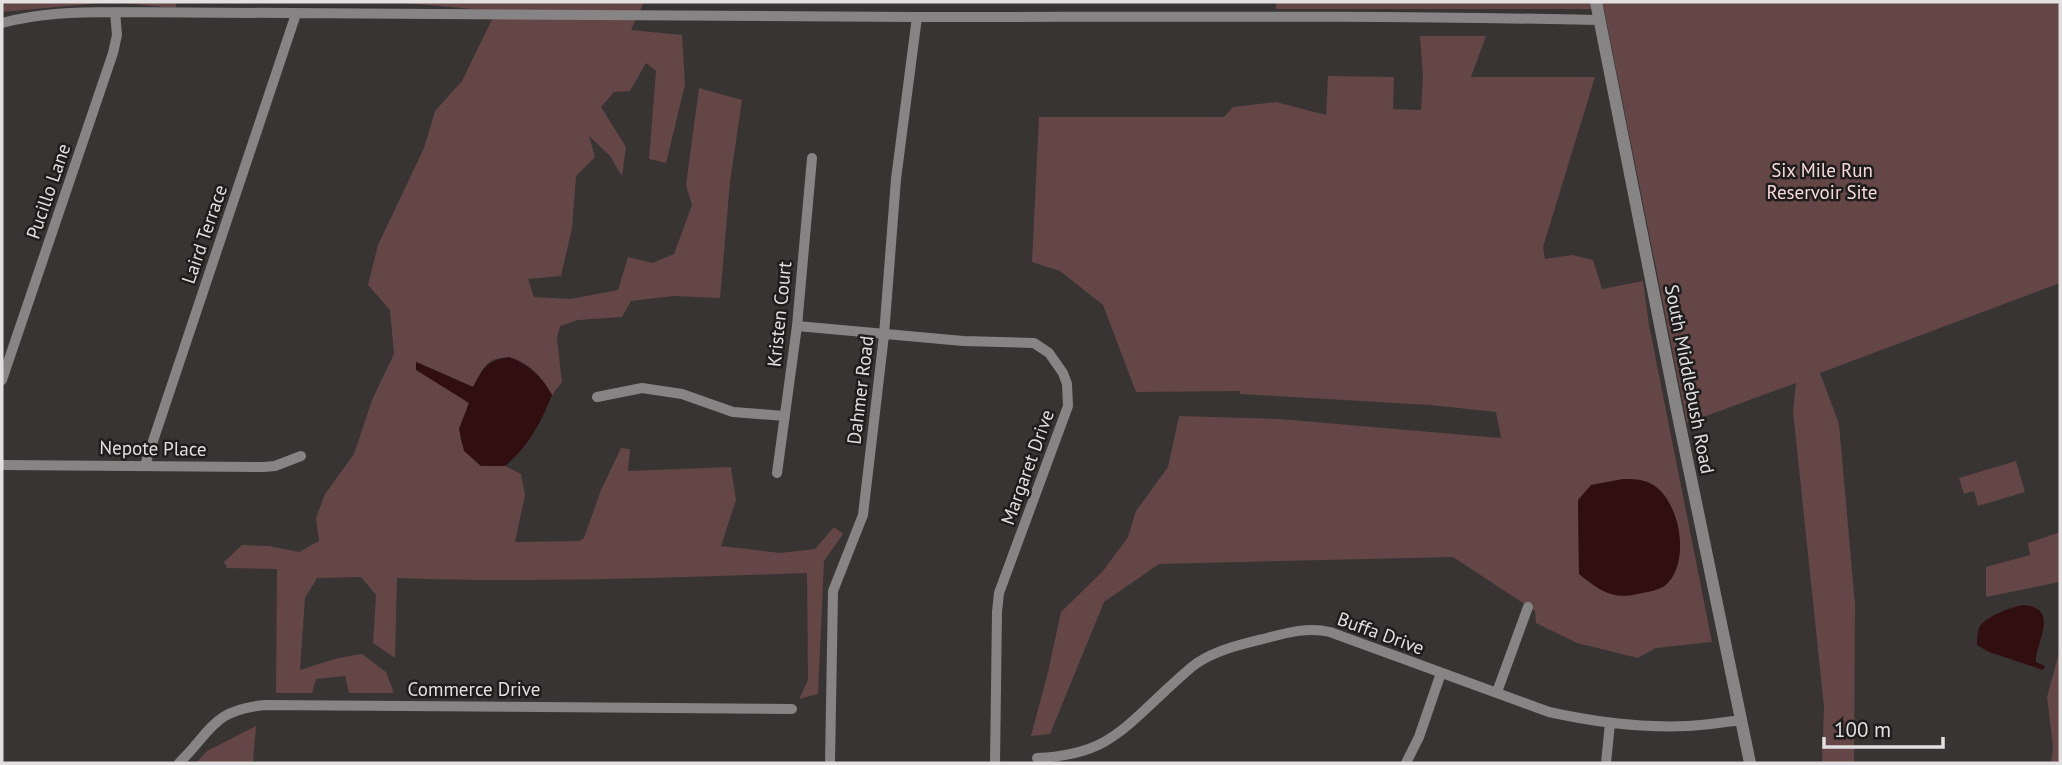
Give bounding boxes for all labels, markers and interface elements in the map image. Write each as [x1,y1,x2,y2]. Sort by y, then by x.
street label: Pucillo Lane [21,140,75,242]
park label: Six Mile Run Reservoir Site [1767,158,1877,204]
street label: Laird Terrace [176,181,232,287]
street label: Kristen Court [762,259,797,368]
street label: South Middlebush Road [1660,282,1720,476]
street label: Dahmer Road [841,334,879,446]
street label: Margaret Drive [995,406,1059,528]
street label: Nepote Place [99,435,207,461]
street label: Buffa Drive [1334,606,1428,660]
street label: Commerce Drive [408,677,540,701]
scale bar [1824,706,1943,750]
text: 100 m [1834,716,1891,743]

